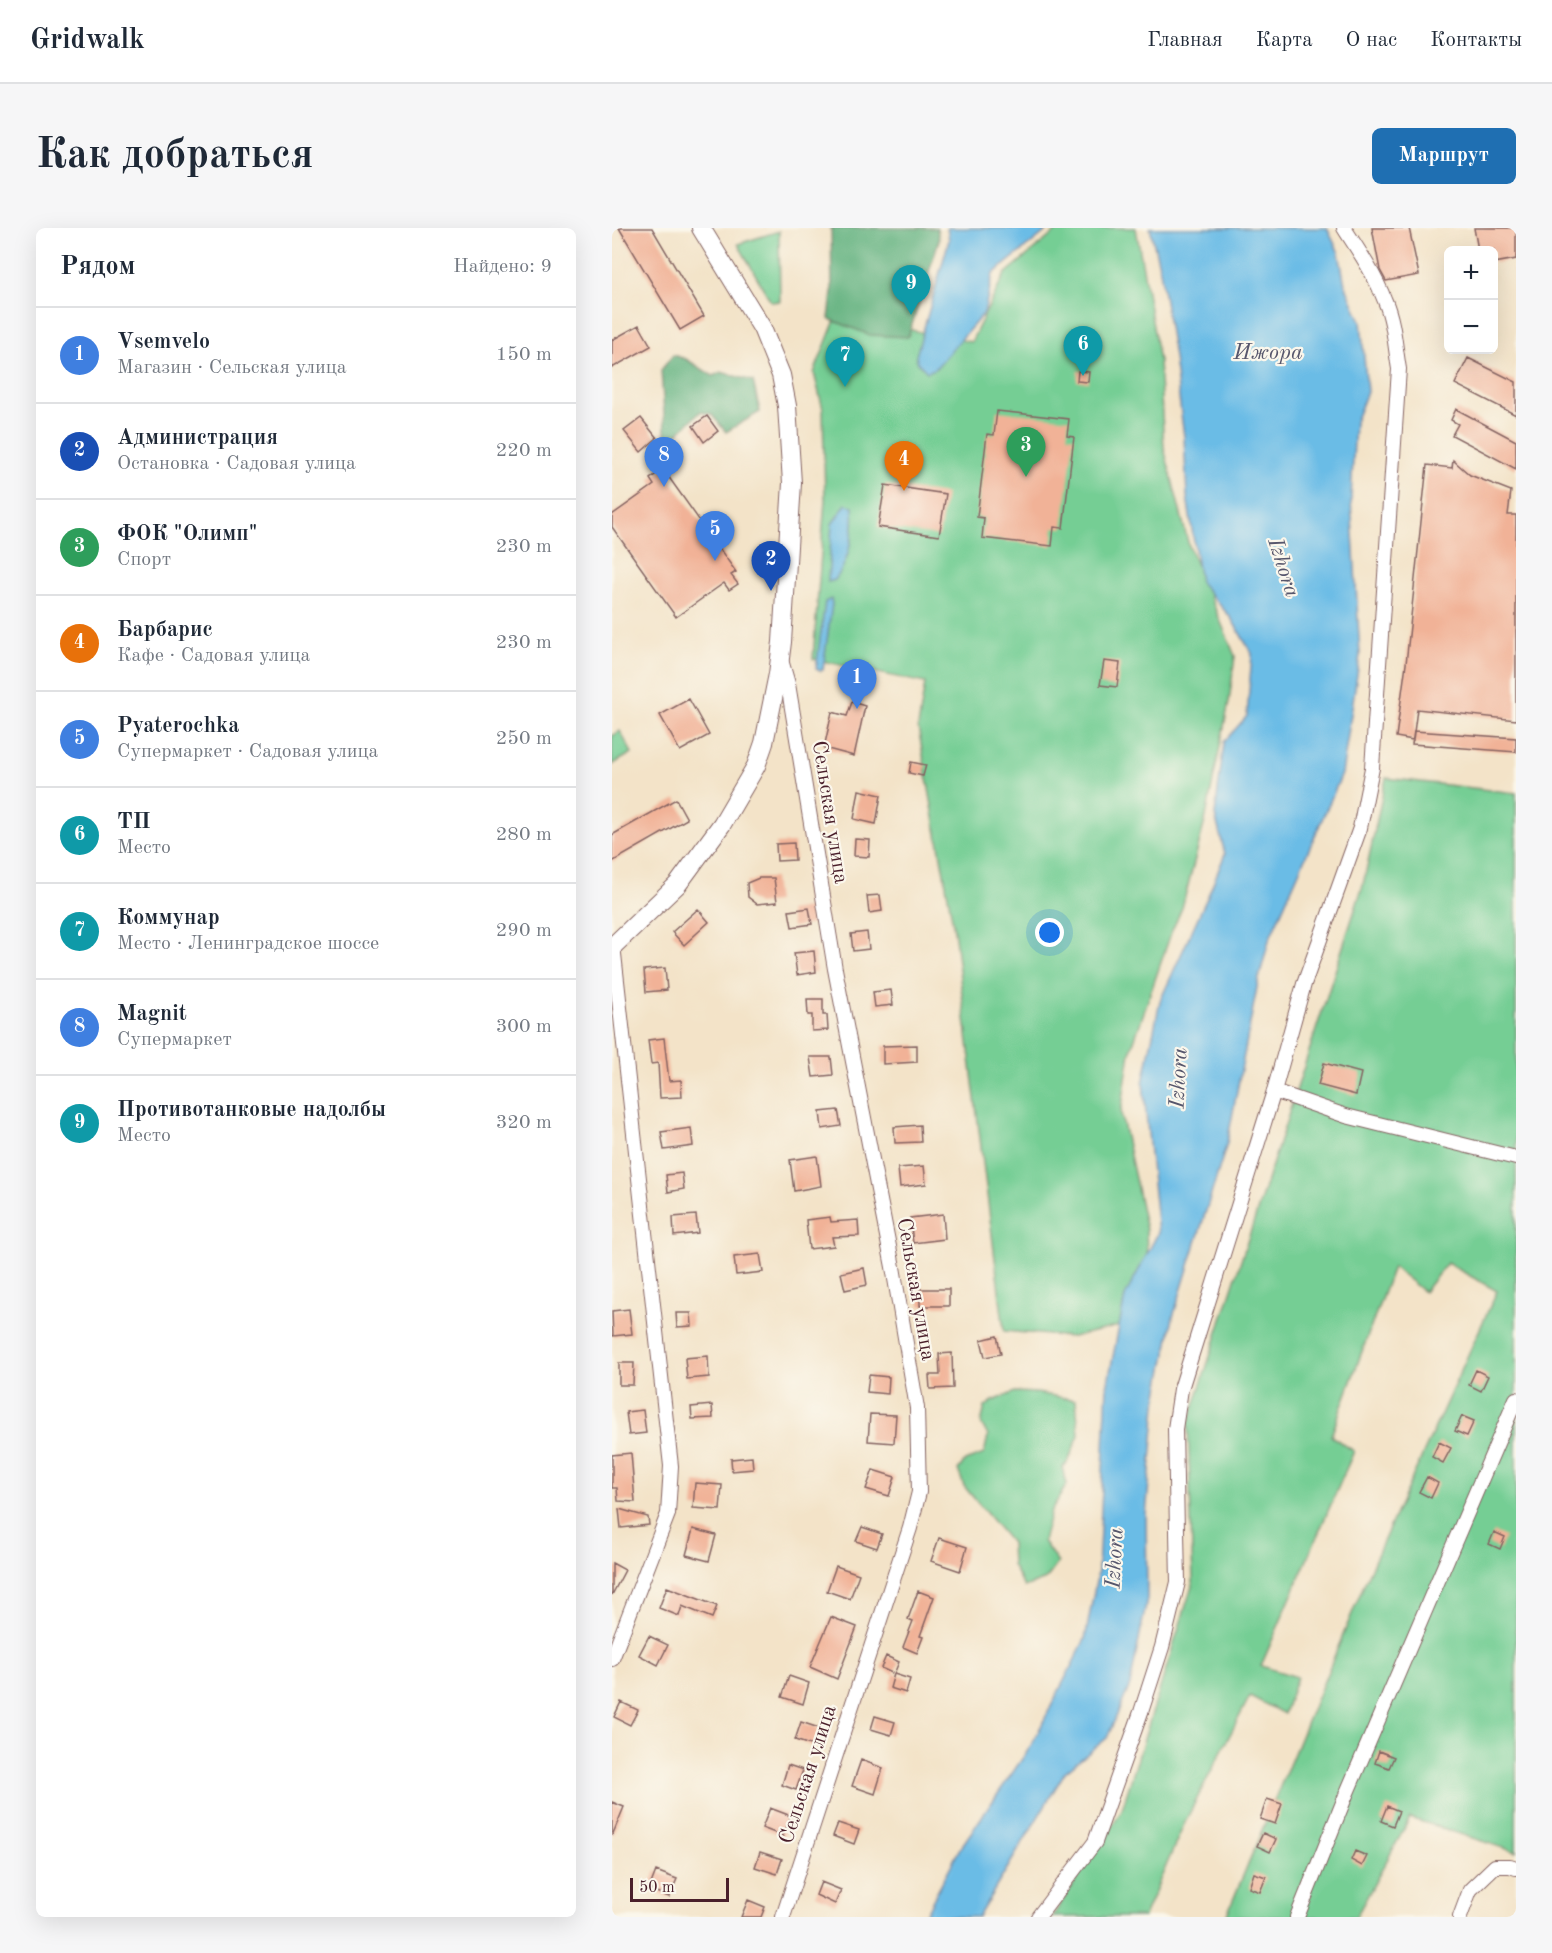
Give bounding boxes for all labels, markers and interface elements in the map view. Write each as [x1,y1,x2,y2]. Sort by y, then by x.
text: Gridwalk [30,27,145,55]
text: Главная [1147,30,1223,51]
text: Карта [1256,30,1313,51]
text: О нас [1346,30,1397,51]
text: Контакты [1430,30,1522,51]
button: Маршрут [1372,128,1516,184]
text: Как добраться [36,135,313,177]
map controls [1444,246,1498,354]
button: + [1444,246,1498,300]
text: Рядом [60,254,135,280]
text: Найдено: 9 [453,257,552,277]
pin: 9 [892,266,930,315]
button: − [1444,300,1498,354]
pin: 6 [1064,326,1102,376]
text: Vsemvelo [117,331,210,353]
pin: 7 [826,338,864,387]
water label: Ижора [1232,342,1303,364]
text: 1 [74,345,85,365]
text: 150 m [496,345,552,365]
text: Магазин · Сельская улица [117,358,347,378]
text: Администрация [117,427,278,449]
pin: 3 [1006,428,1046,477]
pin: 8 [644,438,684,487]
text: 2 [74,441,85,461]
text: 220 m [496,441,552,461]
pin: 4 [884,442,924,491]
text: Остановка · Садовая улица [117,454,356,474]
pin: 5 [696,512,734,561]
text: ФОК "Олимп" [117,523,257,545]
water label: Izhora [1263,534,1303,600]
text: 3 [74,537,85,557]
text: 230 m [496,537,552,557]
pin: 2 [752,542,790,591]
text: Спорт [117,550,171,570]
text: Барбарис [117,619,213,641]
text: 4 [74,633,85,653]
text: 230 m [496,633,552,653]
text: Кафе · Садовая улица [117,646,310,666]
pin: 1 [838,660,876,709]
text: Pyaterochka [117,715,239,737]
text: 5 [74,729,85,749]
text: 250 m [496,729,552,749]
street label: Сельская улица [808,739,851,885]
text: Супермаркет · Садовая улица [117,742,378,762]
text: ТП [117,811,151,833]
text: 6 [74,825,85,845]
text: 280 m [496,825,552,845]
text: Место [117,838,171,858]
text: Коммунар [117,907,220,929]
your location [1035,918,1064,947]
text: 7 [74,921,85,941]
text: 290 m [496,921,552,941]
text: Место · Ленинградское шоссе [117,934,379,954]
text: Magnit [117,1003,187,1025]
text: 8 [74,1017,85,1037]
text: 300 m [496,1017,552,1037]
text: Супермаркет [117,1030,232,1050]
water label: Izhora [1166,1047,1192,1110]
text: Противотанковые надолбы [117,1099,386,1121]
text: 9 [74,1113,85,1133]
text: 320 m [496,1113,552,1133]
text: Место [117,1126,171,1146]
street label: Сельская улица [893,1216,938,1362]
water label: Izhora [1102,1527,1128,1590]
street label: Сельская улица [776,1702,841,1847]
scale bar [630,1875,729,1902]
text: 50 m [639,1880,675,1896]

